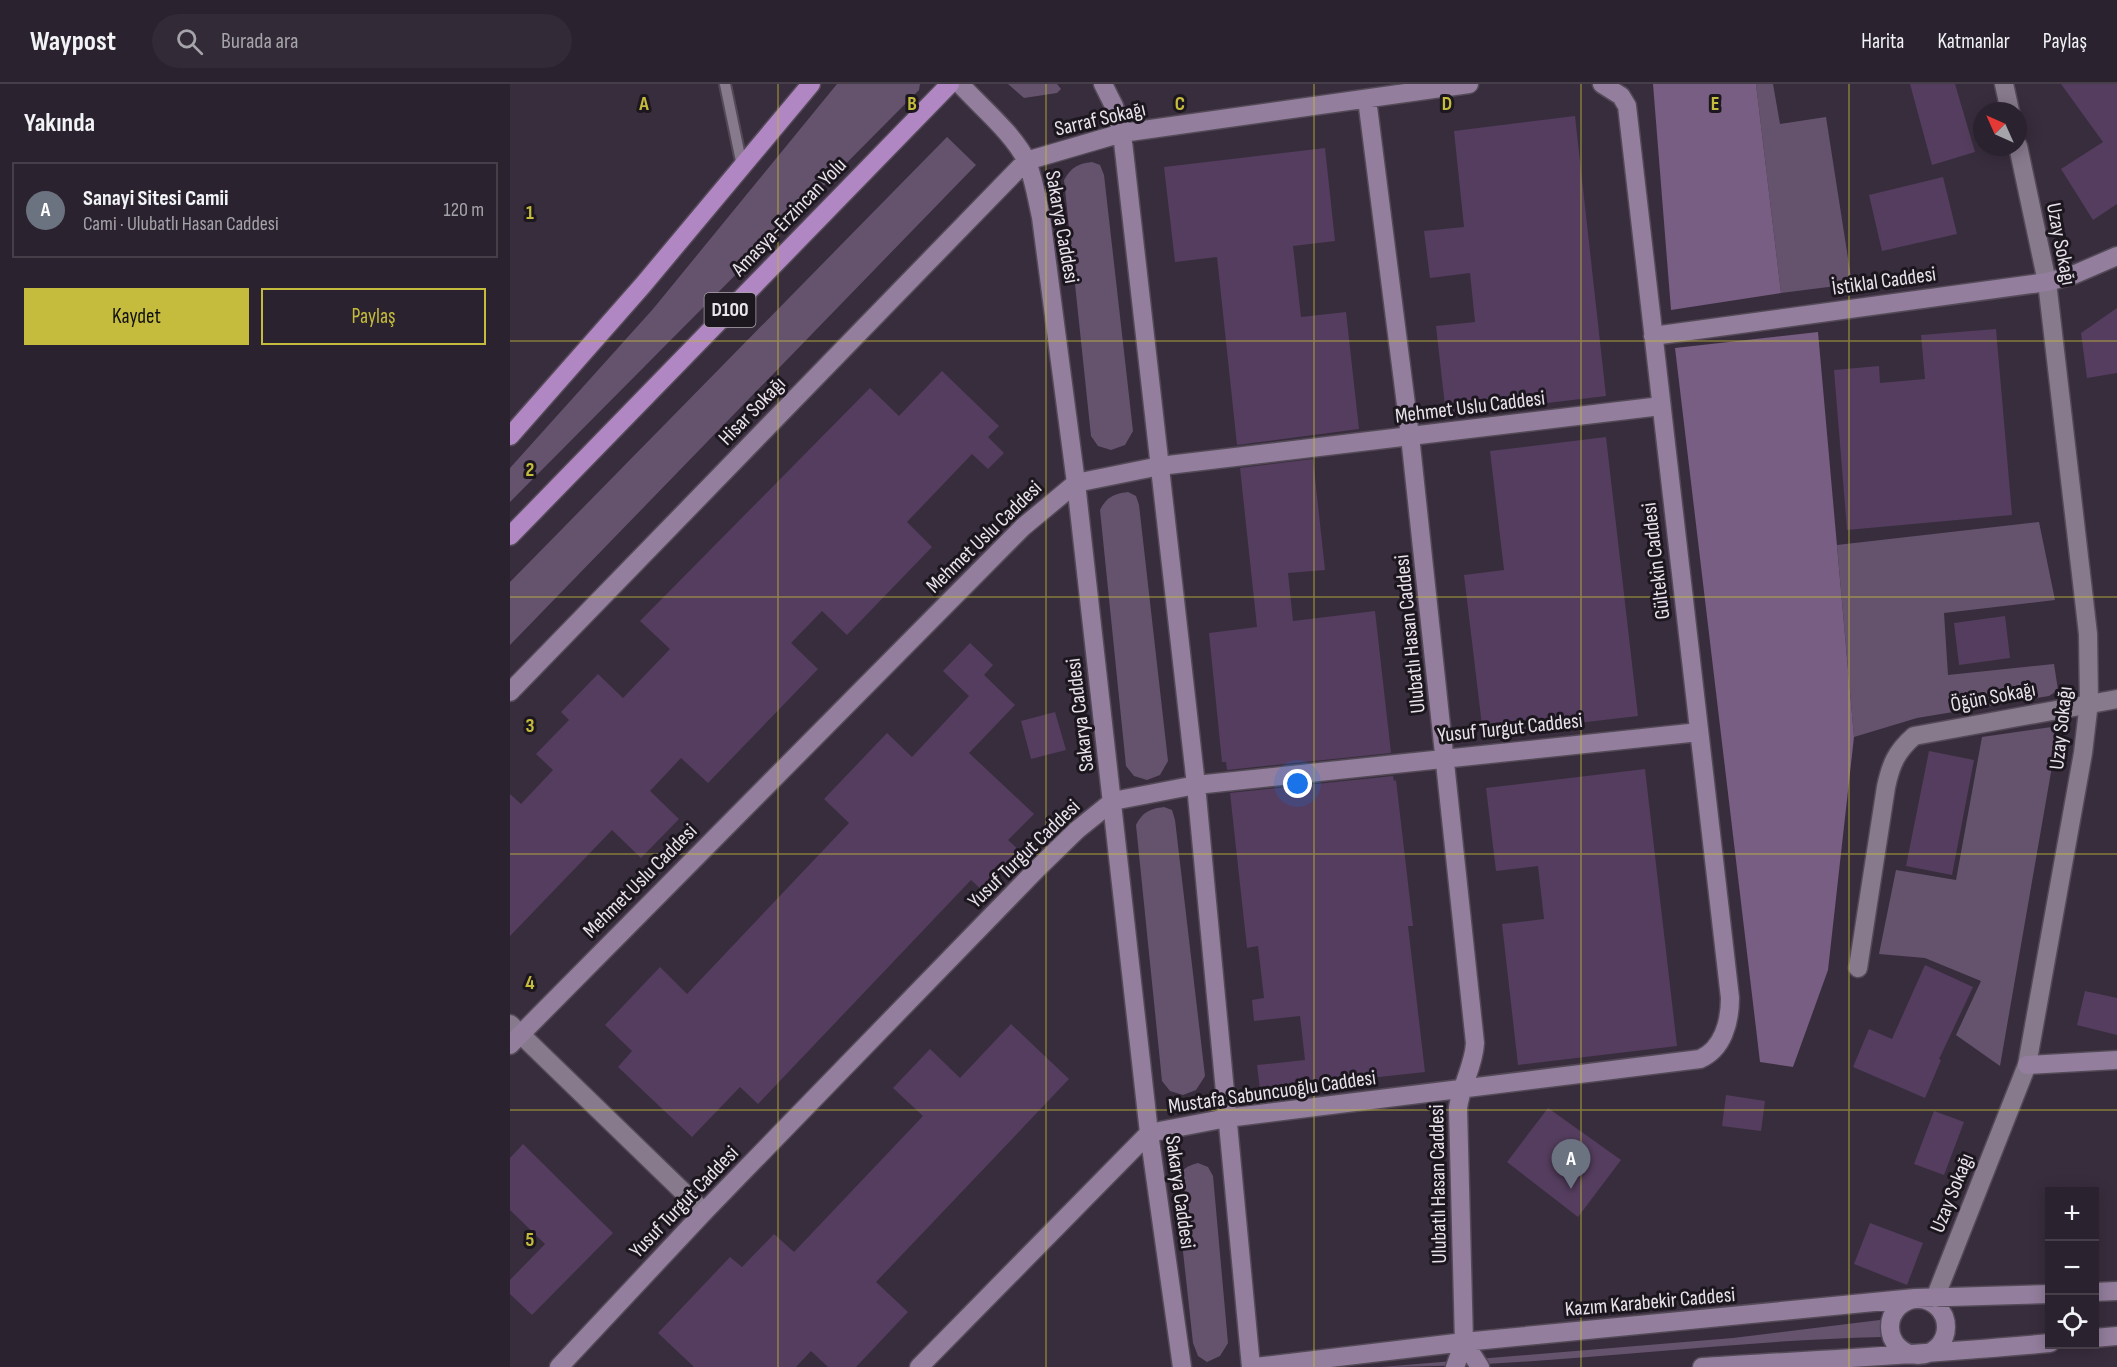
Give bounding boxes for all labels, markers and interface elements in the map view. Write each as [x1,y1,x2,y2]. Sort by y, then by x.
search box [152,14,572,68]
text: Waypost [30,25,116,58]
icon: search [173,25,206,58]
text: Burada ara [221,28,298,55]
text: Harita [1861,29,1904,54]
text: Katmanlar [1937,29,2010,54]
text: Paylaş [2043,29,2087,54]
text: A [638,92,649,116]
text: B [907,92,917,116]
text: C [1175,92,1185,116]
text: D [1442,92,1452,116]
text: E [1711,92,1719,116]
street label: Sarraf Sokağı [1052,96,1148,142]
north arrow [1973,102,2027,156]
text: Yakında [24,108,95,139]
street label: Amasya-Erzincan Yolu [726,153,852,282]
street label: Sakarya Caddesi [1040,169,1084,285]
text: Sanayi Sitesi Camii [83,185,228,212]
text: A [41,198,50,222]
text: 120 m [444,198,484,222]
text: 1 [526,201,534,225]
street label: Uzay Sokağı [2041,201,2081,287]
text: Cami · Ulubatlı Hasan Caddesi [83,212,279,236]
street label: İstiklal Caddesi [1830,261,1938,301]
button: Kaydet [24,288,249,345]
button: Paylaş [261,288,486,345]
road number: D100 [704,293,756,327]
street label: Hisar Sokağı [713,372,791,450]
street label: Mehmet Uslu Caddesi [1394,385,1546,429]
text: 2 [526,458,534,482]
street label: Mehmet Uslu Caddesi [921,476,1047,598]
street label: Gültekin Caddesi [1636,501,1676,621]
street label: Ulubatlı Hasan Caddesi [1389,553,1431,715]
street label: Sakarya Caddesi [1061,657,1099,773]
street label: Öğün Sokağı [1948,677,2038,717]
street label: Uzay Sokağı [2044,685,2078,771]
street label: Yusuf Turgut Caddesi [1436,708,1584,748]
text: 3 [526,714,535,738]
your location [1283,769,1312,798]
street label: Yusuf Turgut Caddesi [963,794,1085,914]
street label: Mehmet Uslu Caddesi [578,819,702,943]
text: 4 [525,971,535,995]
street label: Mustafa Sabuncuoğlu Caddesi [1167,1065,1377,1119]
street label: Ulubatlı Hasan Caddesi [1424,1104,1452,1264]
street label: Sakarya Caddesi [1160,1134,1200,1250]
pin: A [1552,1140,1590,1189]
street label: Yusuf Turgut Caddesi [624,1141,744,1263]
street label: Uzay Sokağı [1925,1150,1979,1236]
map controls [2045,1187,2099,1349]
button: + [2045,1187,2099,1241]
text: 5 [526,1228,535,1252]
button: − [2045,1241,2099,1295]
street label: Kazım Karabekir Caddesi [1564,1282,1736,1322]
button: locate [2045,1295,2099,1349]

